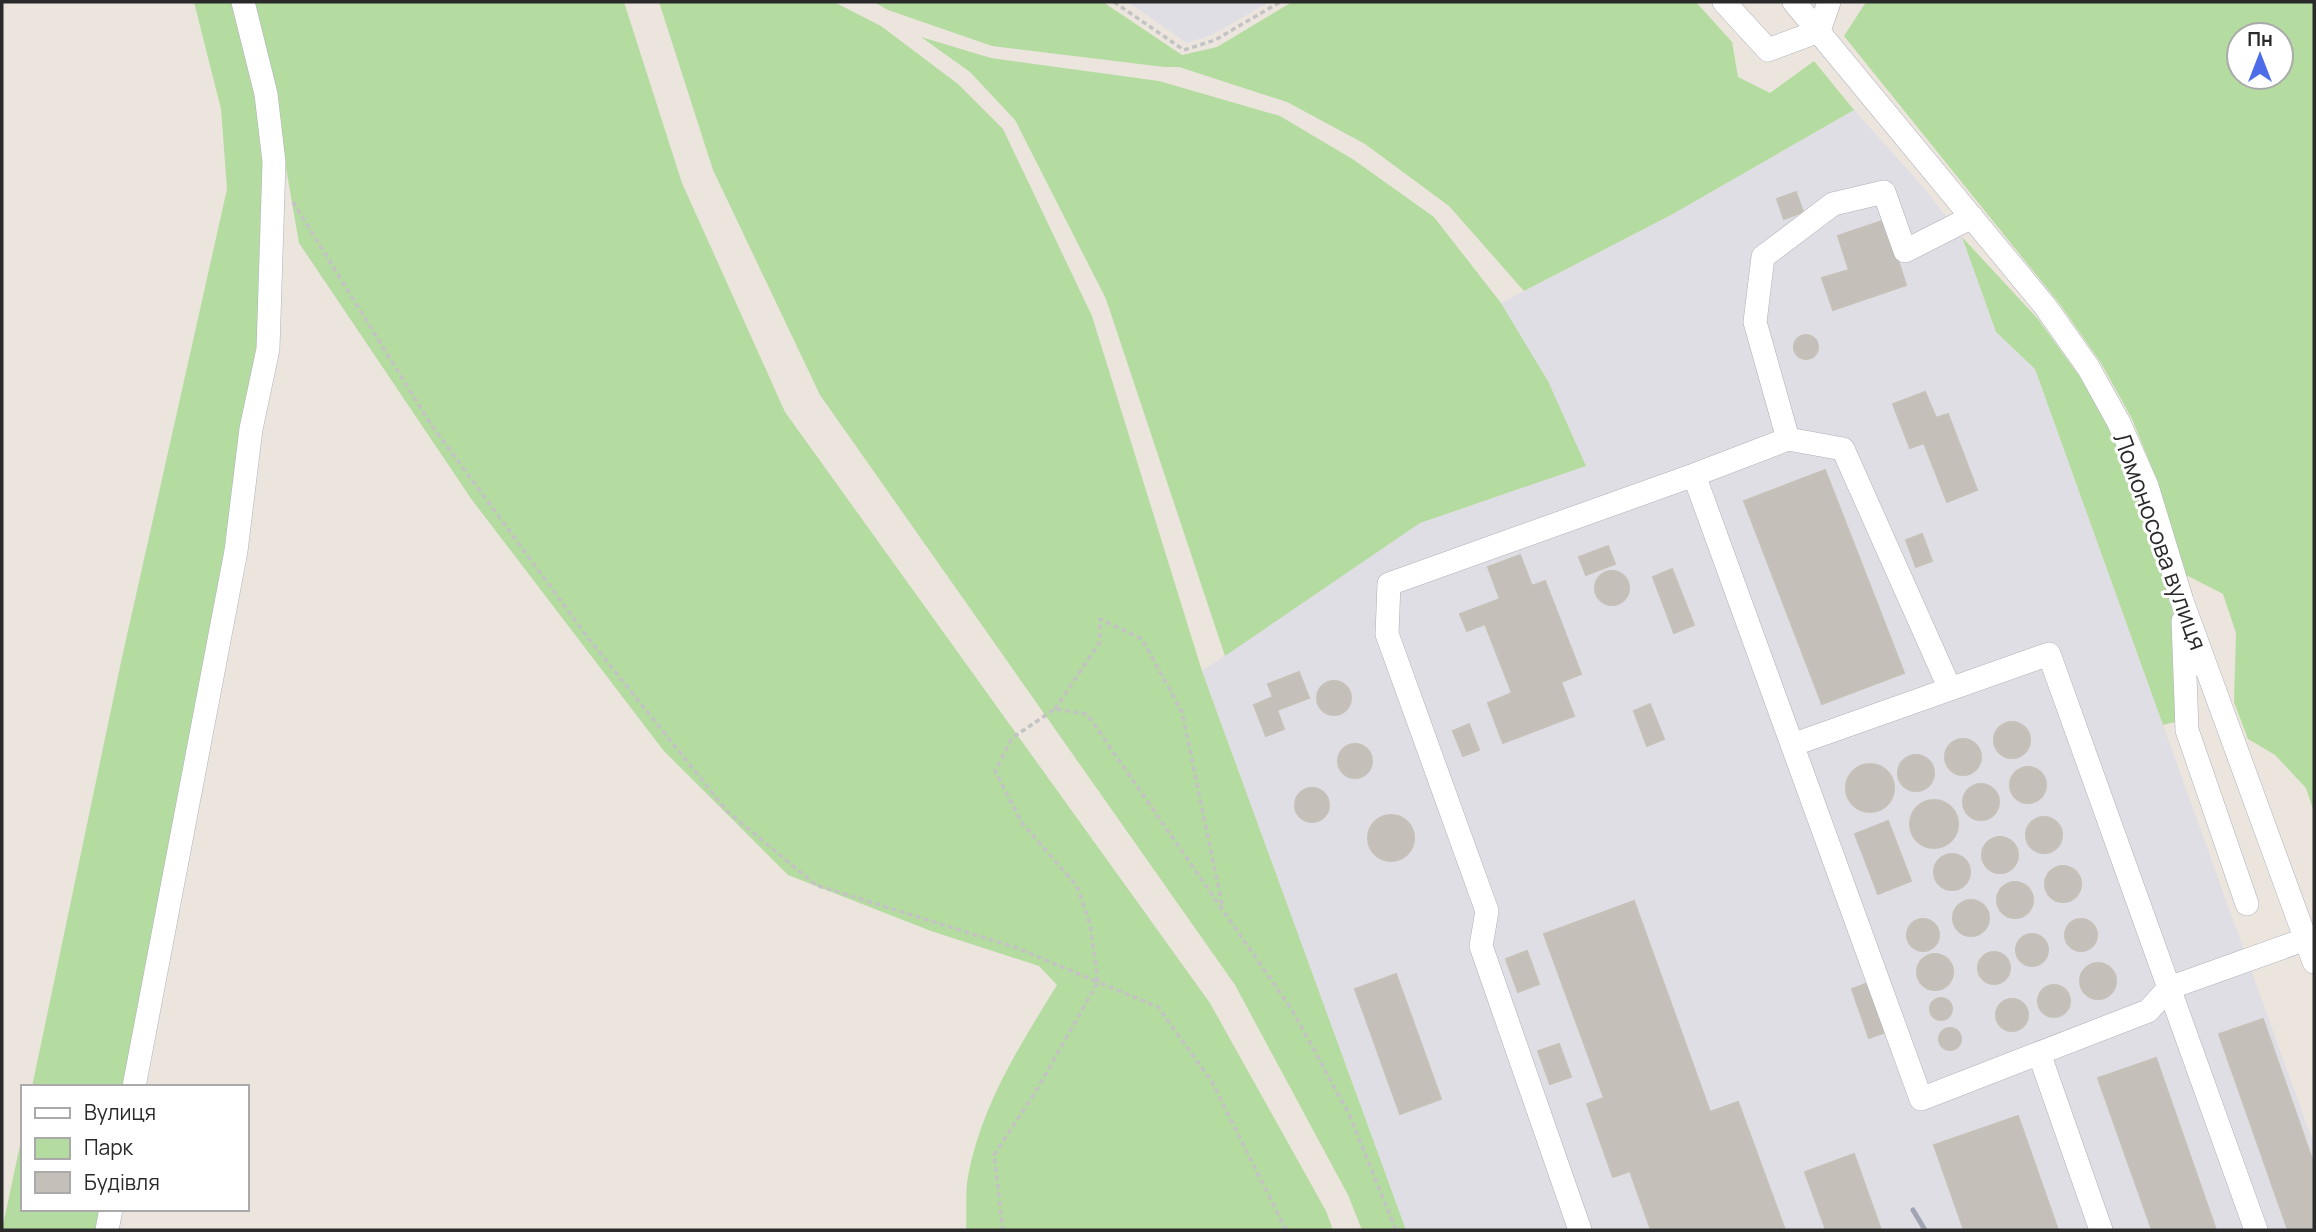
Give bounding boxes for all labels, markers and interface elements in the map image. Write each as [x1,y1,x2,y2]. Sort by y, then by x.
north arrow [2225,21,2295,91]
text: Пн [2247,26,2273,52]
street label: Ломоносова вулиця [2106,428,2216,654]
legend [21,1085,248,1211]
text: Вулиця [84,1098,156,1126]
text: Парк [84,1133,134,1161]
text: Будівля [84,1168,160,1196]

